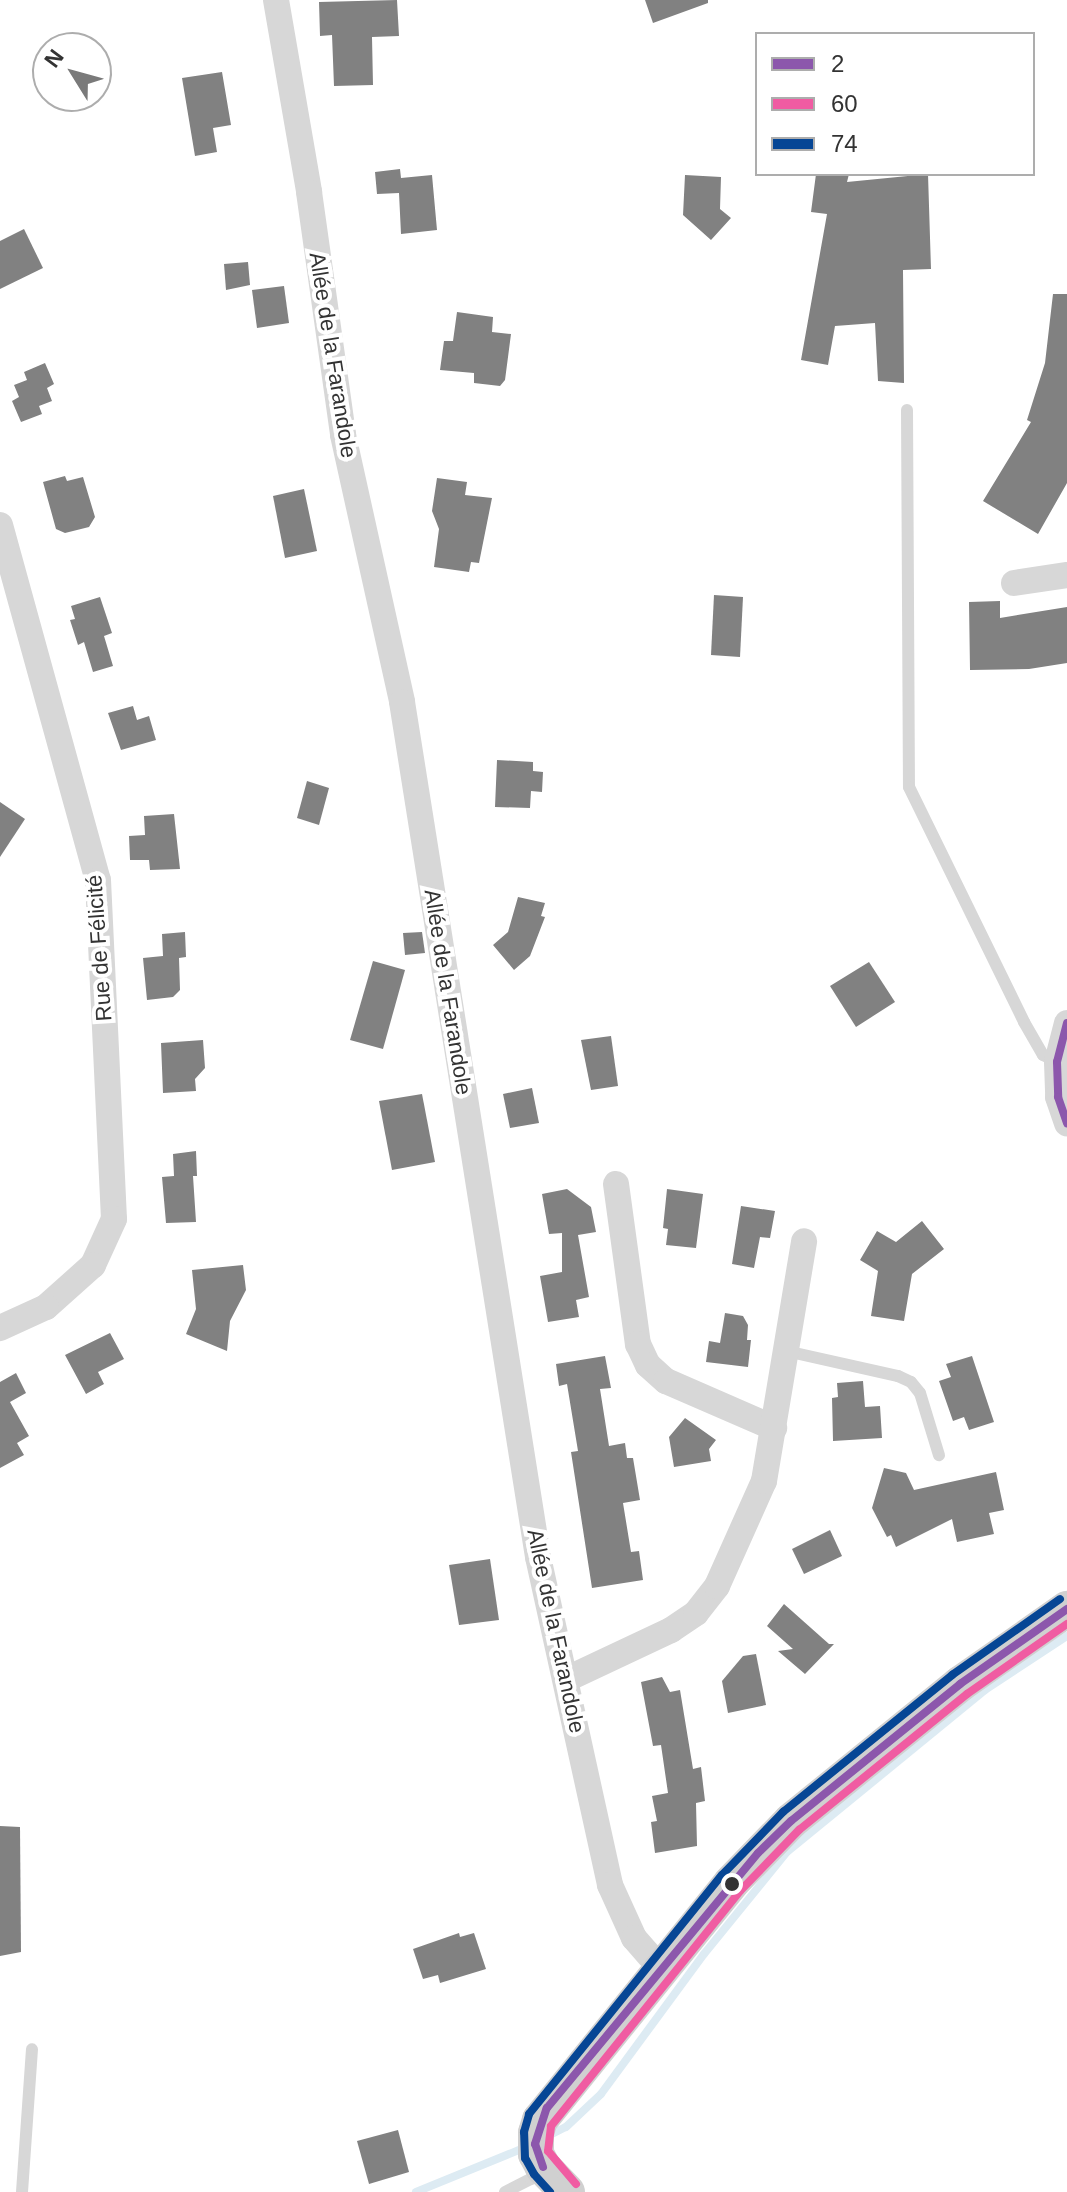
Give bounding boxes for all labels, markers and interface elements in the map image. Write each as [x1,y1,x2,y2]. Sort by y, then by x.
north arrow [32,32,112,112]
legend [755,32,1035,176]
text: N [39,45,69,72]
text: 2 [831,50,844,77]
text: 60 [831,90,858,117]
text: 74 [831,130,858,157]
street label: Allée de la Farandole [304,250,362,460]
street label: Rue de Félicité [81,874,117,1022]
street label: Allée de la Farandole [419,887,477,1097]
street label: Allée de la Farandole [521,1527,591,1735]
unlabelled marker [724,1876,740,1892]

